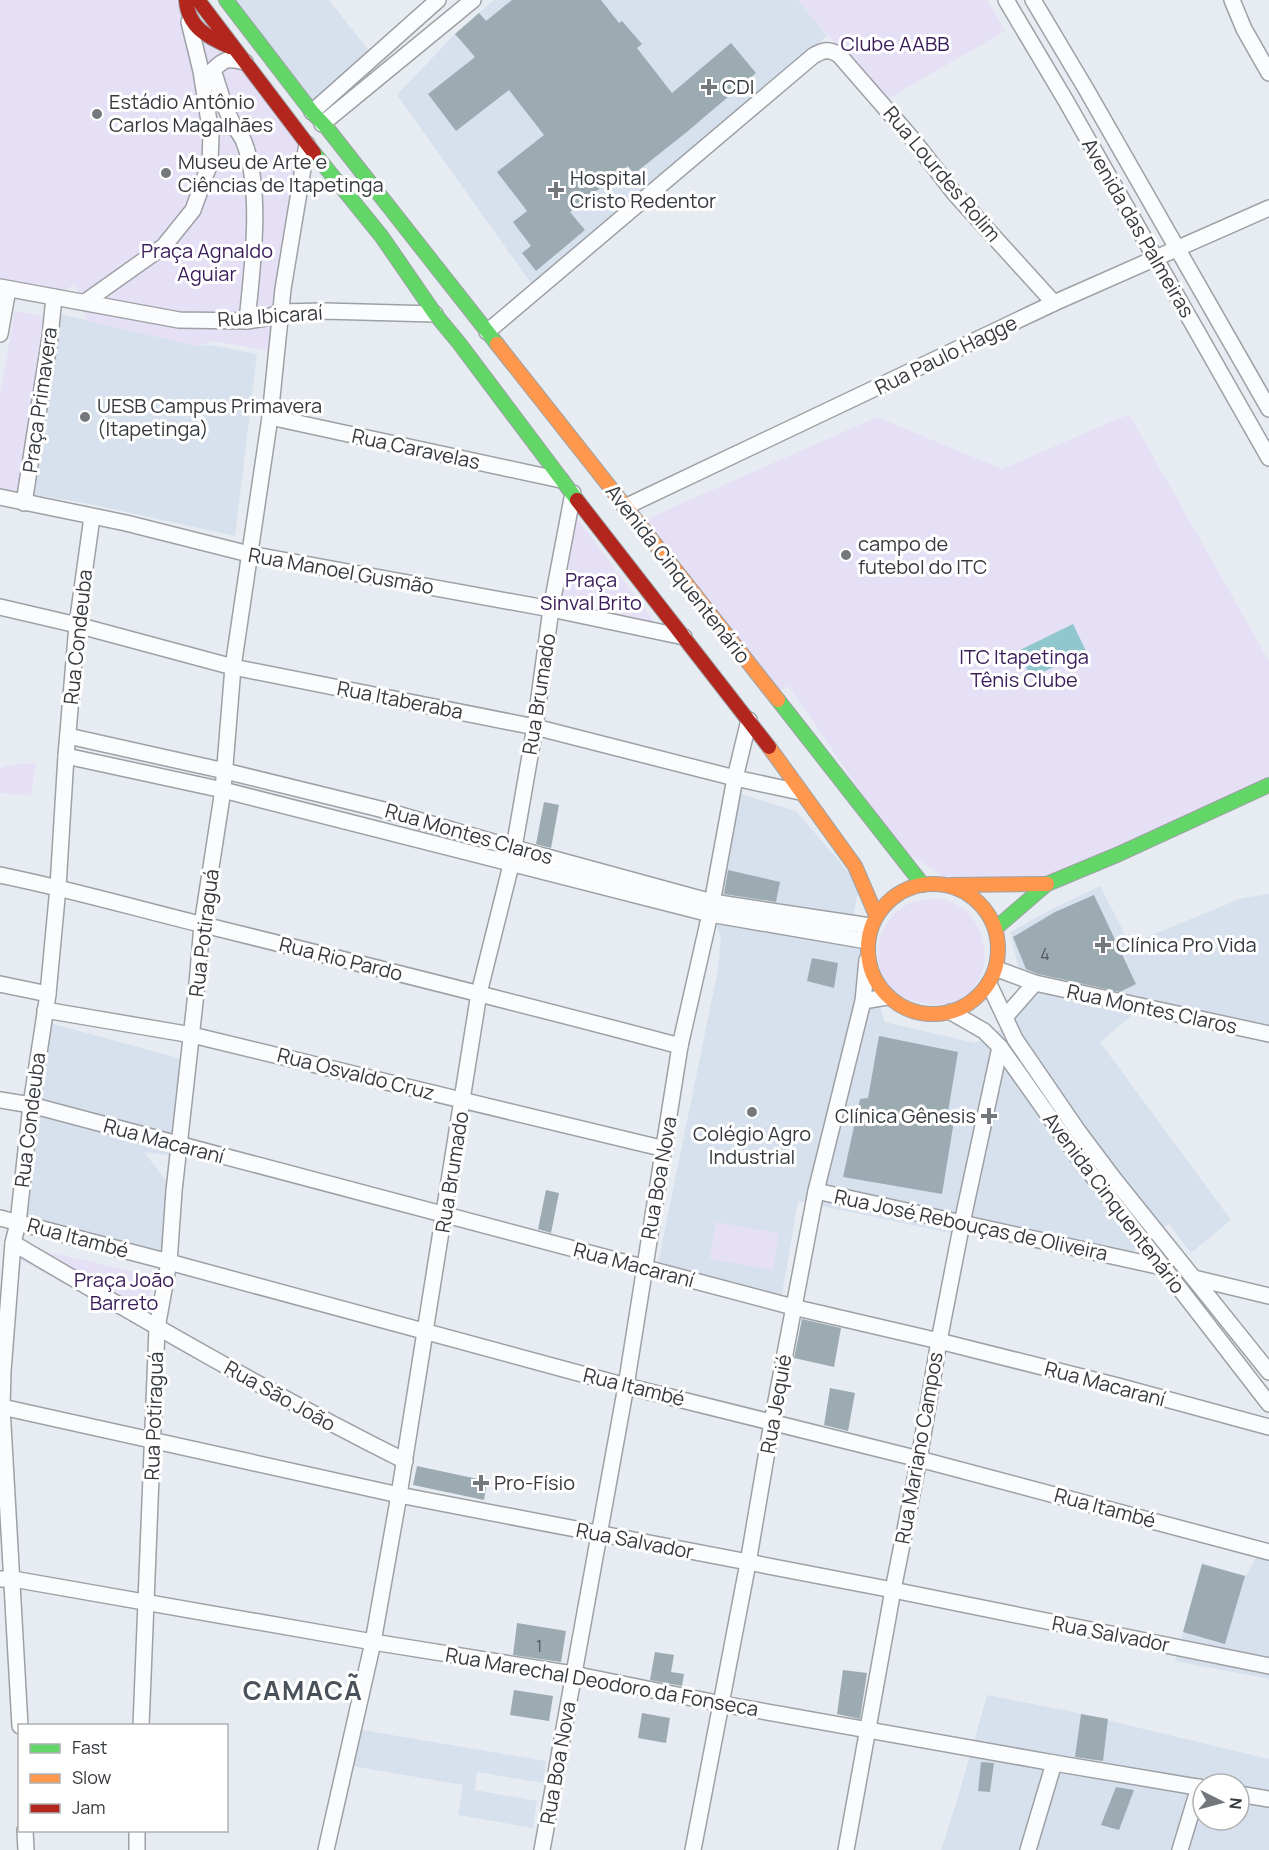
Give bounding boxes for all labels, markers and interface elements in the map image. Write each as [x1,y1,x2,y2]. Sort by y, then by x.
park label: Clube AABB [841,30,949,57]
place label: CDI [722,73,754,100]
marker: CDI [700,78,718,96]
place label: Estádio Antônio Carlos Magalhães [109,88,273,138]
street label: Rua Lourdes Rolim [878,100,1007,247]
marker: Estádio Antônio Carlos Magalhães [90,107,104,121]
street label: Avenida das Palmeiras [1076,133,1201,322]
place label: Museu de Arte e Ciências de Itapetinga [178,148,384,198]
place label: Hospital Cristo Redentor [570,164,716,214]
marker: Museu de Arte e Ciências de Itapetinga [159,166,173,180]
marker: Hospital Cristo Redentor [547,181,565,199]
park label: Praça Agnaldo Aguiar [141,237,273,287]
street label: Rua Ibicaraí [216,298,324,333]
street label: Rua Paulo Hagge [870,308,1021,401]
street label: Praça Primavera [16,325,63,475]
place label: UESB Campus Primavera (Itapetinga) [97,392,322,442]
marker: UESB Campus Primavera (Itapetinga) [78,410,92,424]
street label: Rua Caravelas [350,422,483,475]
street label: Avenida Cinquentenário [600,479,757,669]
place label: campo de futebol do ITC [858,530,987,580]
street label: Rua Manoel Gusmão [246,541,436,600]
marker: campo de futebol do ITC [839,548,853,562]
park label: Praça Sinval Brito [540,566,642,616]
street label: Rua Condeuba [57,568,98,706]
street label: Rua Brumado [516,631,561,757]
park label: ITC Itapetinga Tênis Clube [959,643,1089,693]
street label: Rua Itaberaba [335,674,465,725]
street label: Rua Montes Claros [382,797,556,870]
street label: Rua Potiraguá [182,867,225,999]
street label: Rua Rio Pardo [277,930,406,987]
place label: Clínica Pro Vida [1116,931,1257,958]
marker: Clínica Pro Vida [1094,936,1112,954]
house number: 4 [1040,943,1050,965]
street label: Rua Montes Claros [1065,977,1240,1040]
street label: Rua Osvaldo Cruz [275,1041,438,1106]
street label: Rua Condeuba [8,1051,51,1189]
place label: Clínica Gênesis [835,1102,976,1129]
marker: Colégio Agro Industrial [745,1105,759,1119]
marker: Clínica Gênesis [980,1107,998,1125]
street label: Avenida Cinquentenário [1037,1107,1192,1299]
street label: Rua Brumado [429,1109,474,1235]
street label: Rua Macaraní [101,1111,228,1170]
street label: Rua Boa Nova [634,1114,683,1242]
place label: Colégio Agro Industrial [693,1120,811,1170]
street label: Rua José Rebouças de Oliveira [832,1182,1110,1267]
street label: Rua Itambé [24,1211,132,1264]
street label: Rua Macaraní [571,1235,698,1294]
park label: Praça João Barreto [74,1266,174,1316]
street label: Rua Mariano Campos [888,1350,949,1546]
street label: Rua Potiraguá [138,1351,169,1481]
street label: Rua Jequié [753,1352,798,1456]
street label: Rua São João [220,1354,341,1437]
street label: Rua Macaraní [1042,1354,1169,1413]
street label: Rua Itambé [580,1361,688,1412]
place label: Pro-Físio [494,1469,575,1496]
marker: Pro-Físio [472,1474,490,1492]
street label: Rua Itambé [1051,1481,1159,1534]
street label: Rua Salvador [574,1516,696,1565]
street label: Rua Salvador [1050,1609,1172,1658]
house number: 1 [536,1635,542,1657]
street label: Rua Marechal Deodoro da Fonseca [444,1641,761,1722]
district label: CAMACÃ [243,1672,363,1708]
street label: Rua Boa Nova [533,1699,582,1827]
legend [18,1724,228,1832]
text: Fast [72,1735,107,1759]
text: Slow [72,1765,112,1789]
north arrow [1191,1772,1251,1832]
text: Jam [72,1795,106,1819]
text: N [1224,1797,1247,1810]

